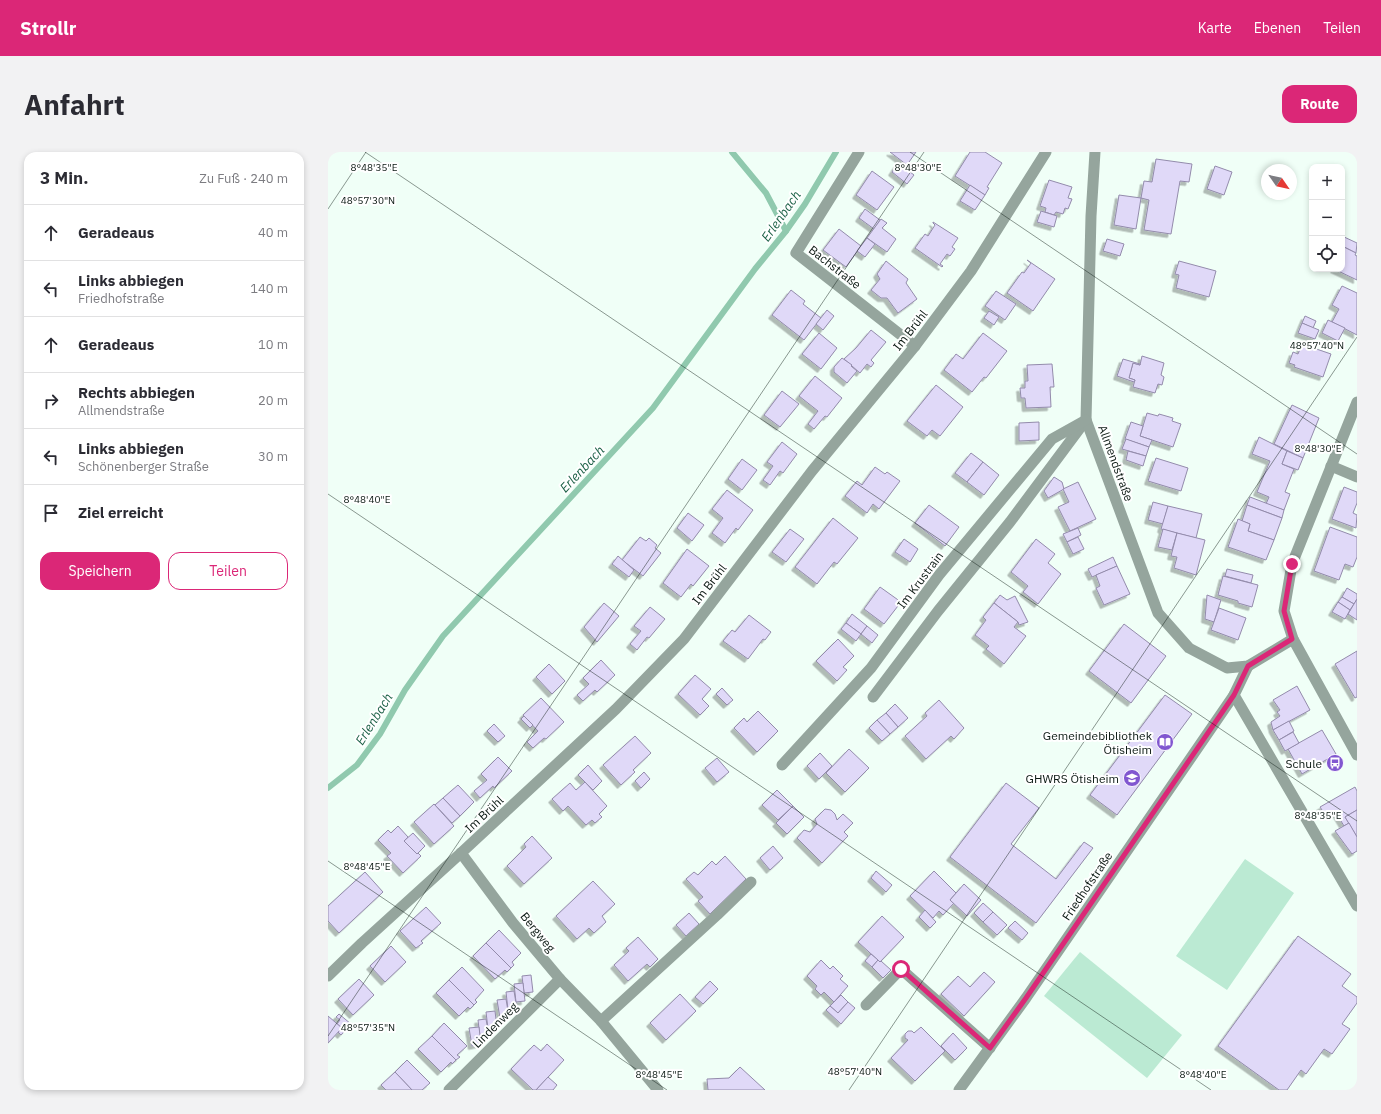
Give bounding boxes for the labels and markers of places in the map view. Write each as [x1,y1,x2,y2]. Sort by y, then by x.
place label: Gemeindebibliothek Ötisheim [1043,728,1153,757]
library icon: Gemeindebibliothek Ötisheim [1155,732,1175,752]
bus stop icon: Schule [1325,753,1345,773]
place label: Schule [1286,756,1322,771]
school or university icon: GHWRS Ötisheim [1122,768,1142,788]
place label: GHWRS Ötisheim [1026,771,1119,786]

